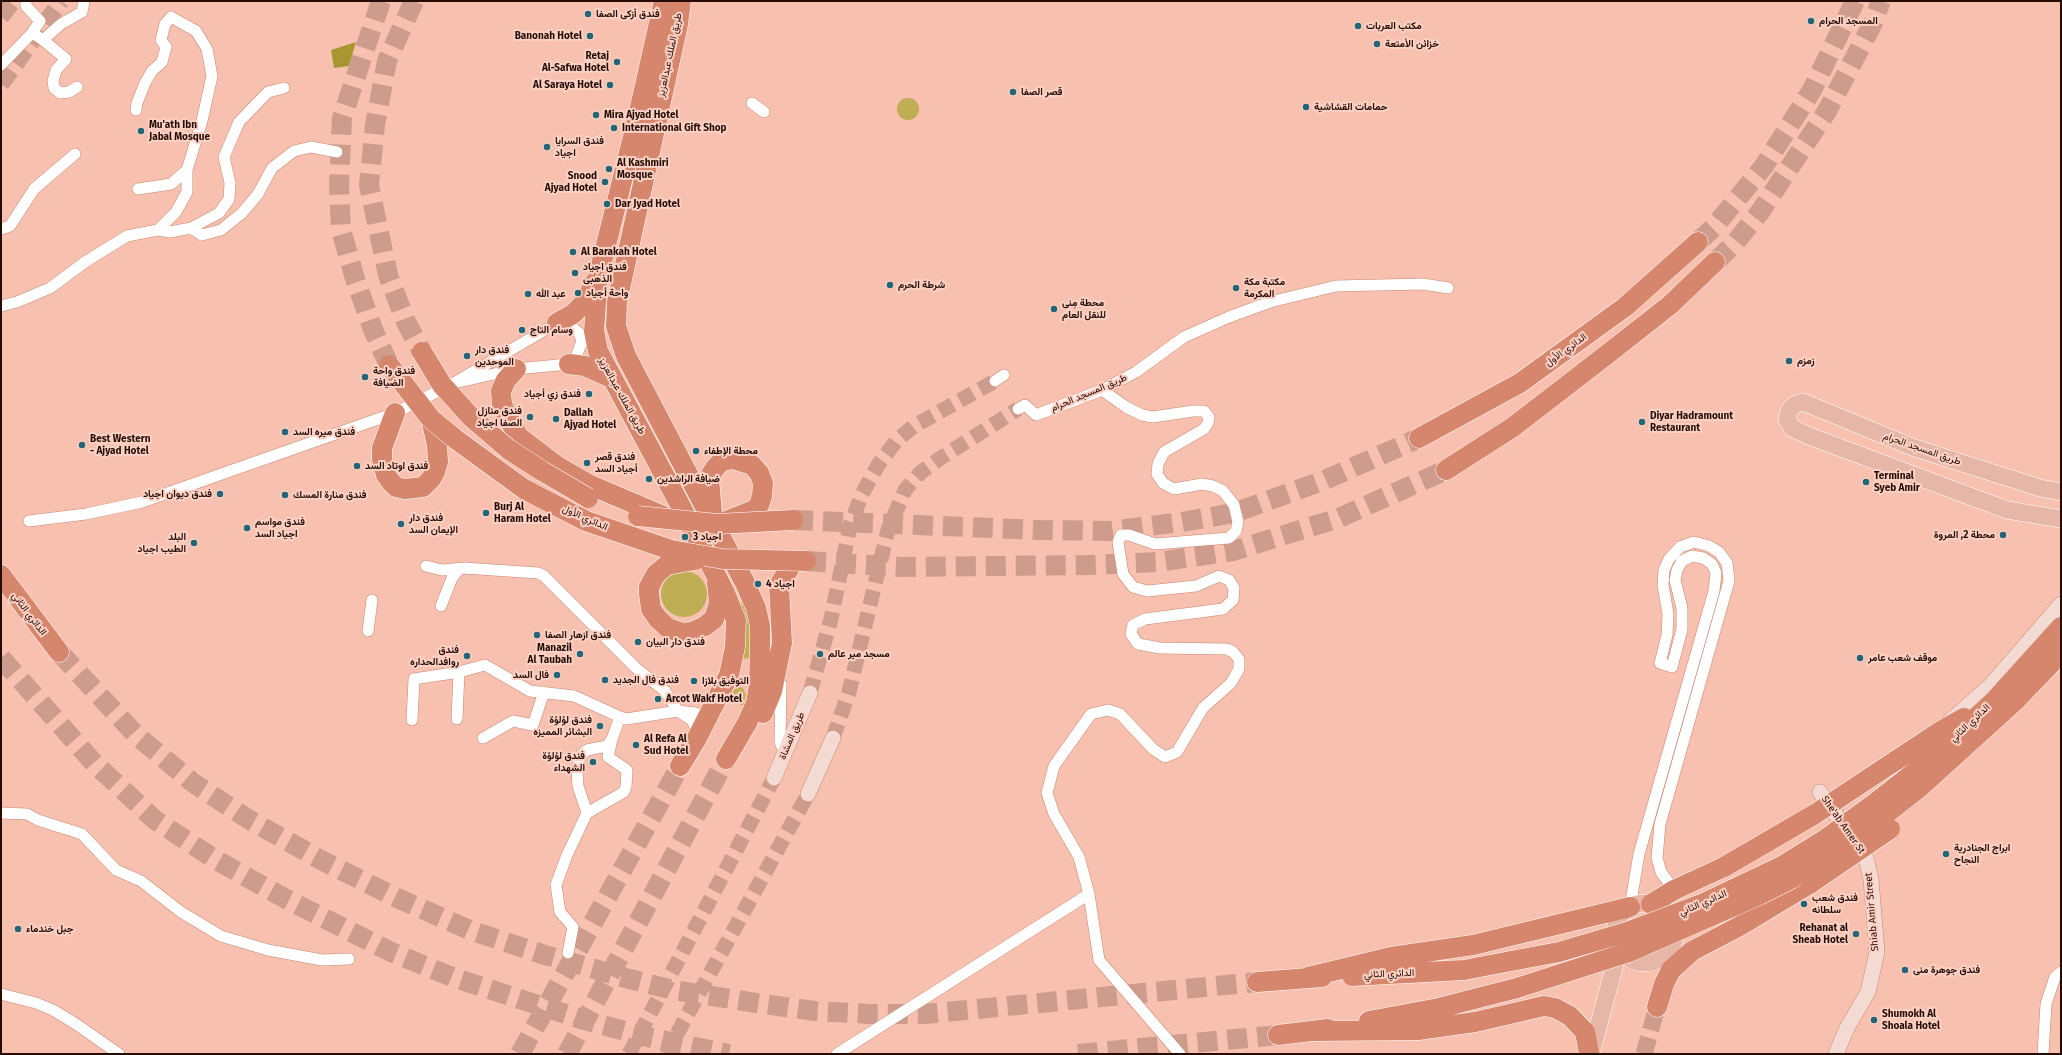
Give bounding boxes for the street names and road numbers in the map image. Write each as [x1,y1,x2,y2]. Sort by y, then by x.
street label: طريق الملك عبدالعزيز [655,12,685,98]
street label: الدائري الأول [1543,331,1589,369]
street label: طريق الملك عبدالعزيز [596,356,648,436]
street label: طريق المسجد الحرام [1049,372,1129,414]
street label: طريق المسجد الحرام [1882,430,1962,468]
street label: الدائري الأول [560,503,610,533]
street label: الدائري الثاني [9,590,49,638]
street label: الدائري الثاني [1947,701,1993,745]
street label: طريق المشاة [777,710,807,762]
street label: She'ab Amer St [1819,794,1867,856]
street label: Shiab Amir Street [1863,872,1881,952]
street label: الدائري الثاني [1677,888,1729,918]
street label: الدائري الثاني [1364,967,1414,981]

